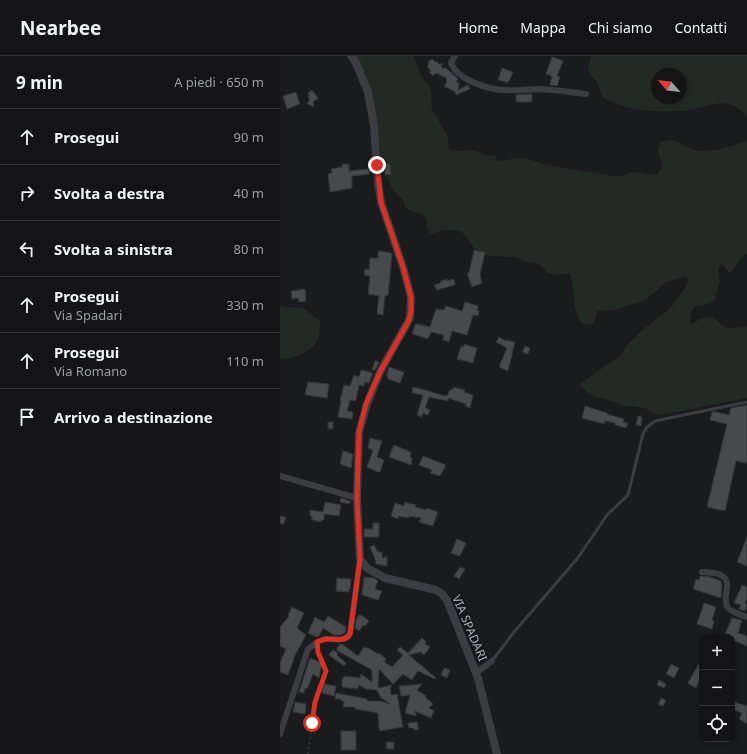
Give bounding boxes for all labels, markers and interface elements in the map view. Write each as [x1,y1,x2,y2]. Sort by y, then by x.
text: Nearbee [20,15,101,41]
text: Home [458,18,498,37]
text: Mappa [520,18,566,37]
text: Chi siamo [588,18,652,37]
text: Contatti [674,18,727,37]
north arrow [651,68,687,104]
text: 9 min [16,71,63,94]
text: A piedi · 650 m [174,73,264,91]
icon: ahead [16,126,38,148]
text: Prosegui [54,127,119,147]
text: 90 m [234,128,264,146]
route end [368,156,386,174]
icon: right [16,182,38,204]
text: Svolta a destra [54,183,165,203]
text: 40 m [234,184,264,202]
icon: left [16,238,38,260]
text: Svolta a sinistra [54,239,173,259]
text: 80 m [234,240,264,258]
text: Prosegui [54,286,119,306]
icon: ahead [16,294,38,316]
text: 330 m [226,296,264,314]
text: Via Spadari [54,306,122,324]
text: Prosegui [54,342,119,362]
icon: ahead [16,350,38,372]
text: 110 m [226,352,264,370]
text: Via Romano [54,362,127,380]
icon: arrive [16,406,38,428]
text: Arrivo a destinazione [54,407,213,427]
street label: VIA SPADARI [448,592,492,664]
map controls [699,634,735,742]
button: + [699,634,735,670]
button: − [699,670,735,706]
button: locate [699,706,735,742]
route start [303,714,321,732]

